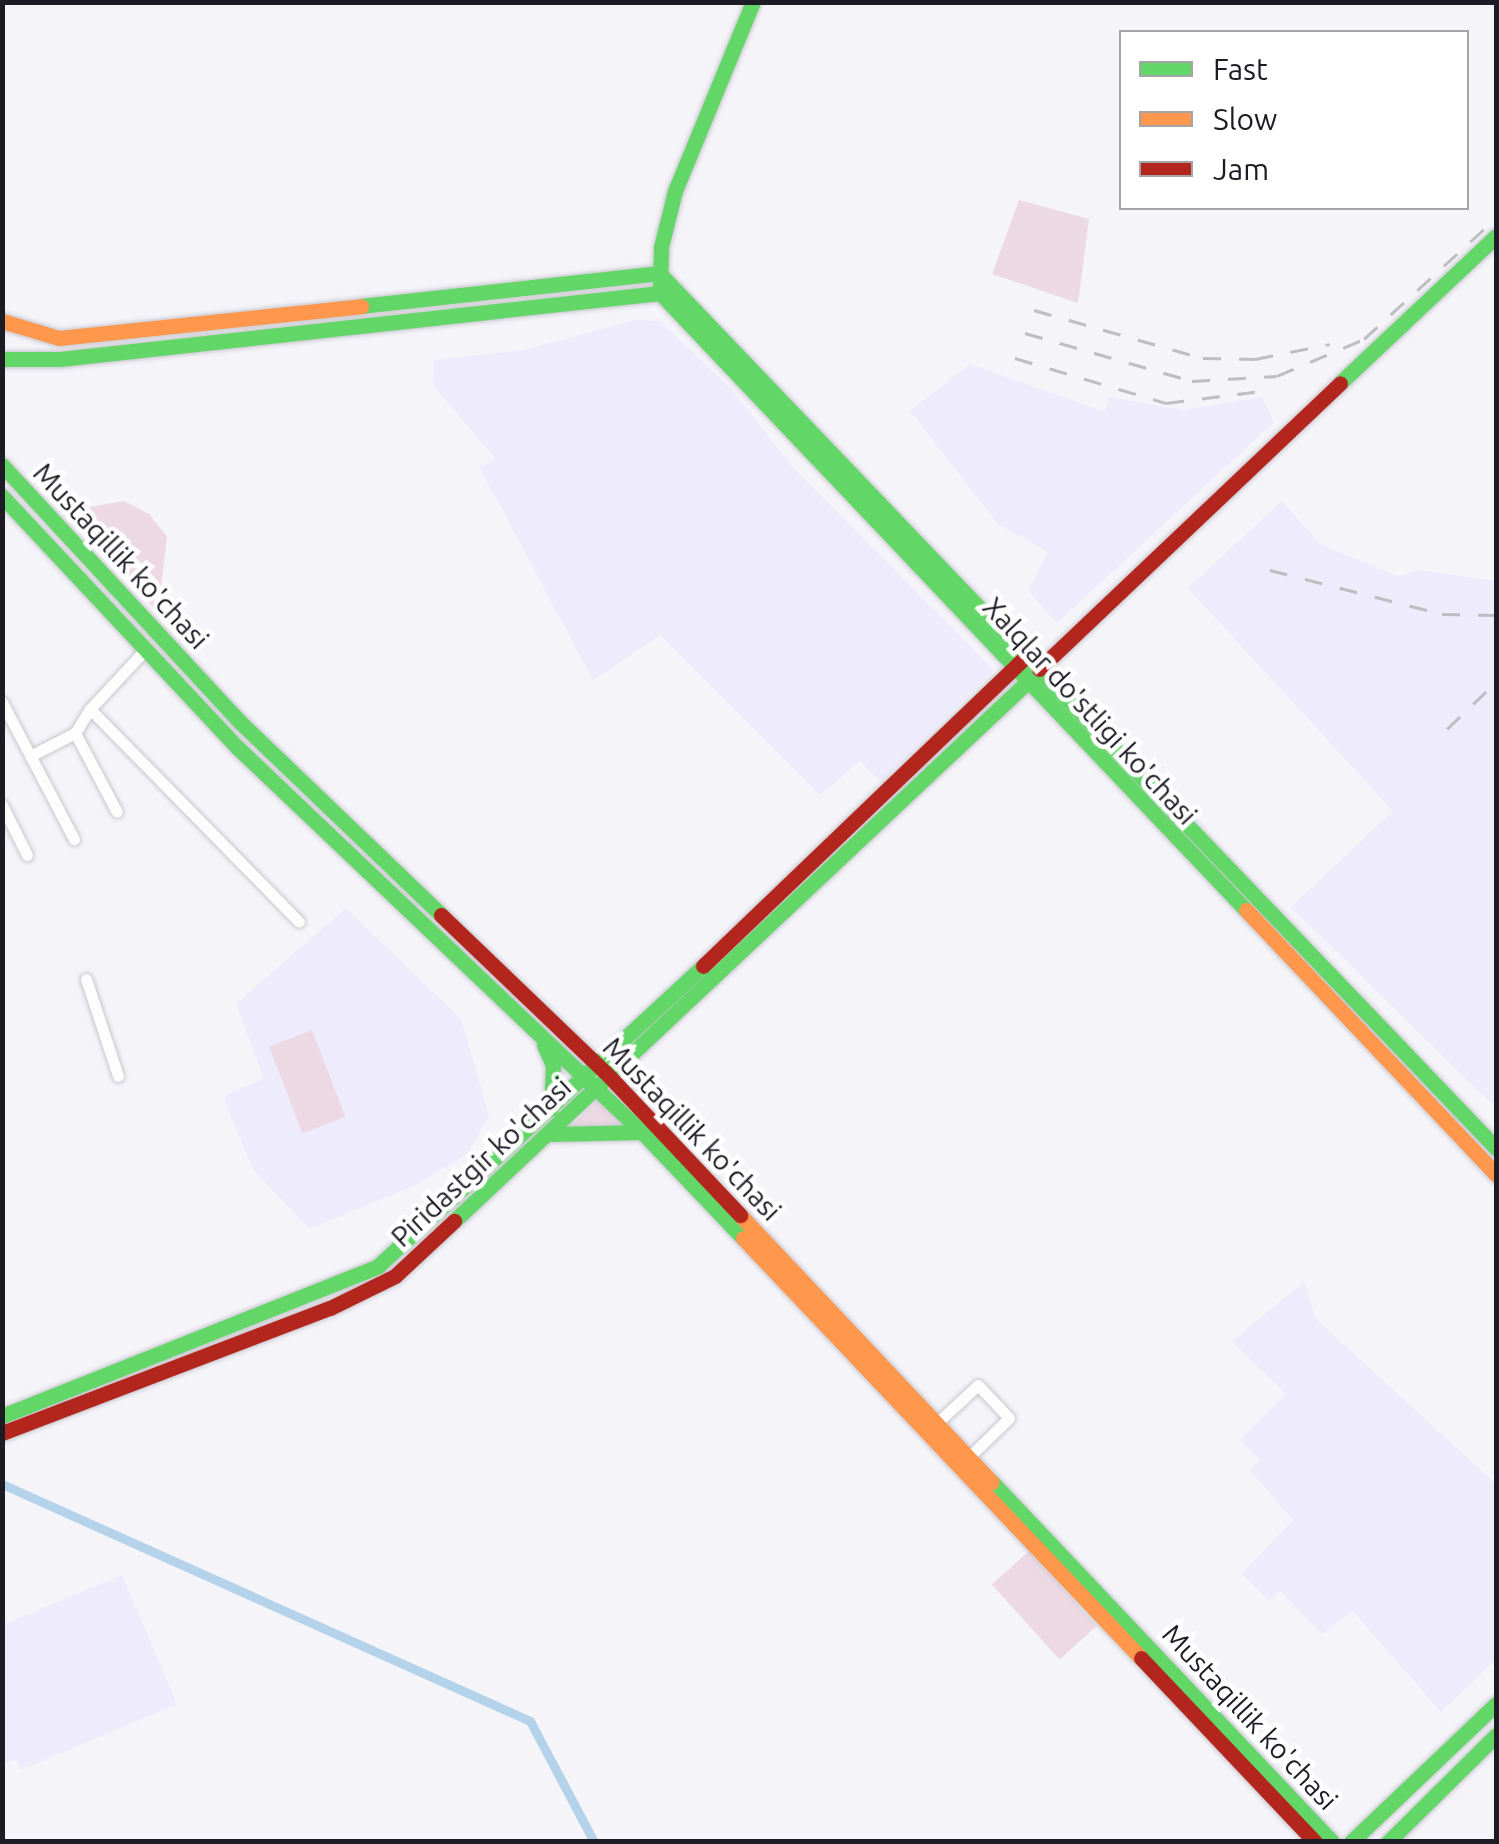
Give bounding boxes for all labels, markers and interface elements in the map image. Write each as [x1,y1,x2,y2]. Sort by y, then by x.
legend [1119,30,1469,210]
text: Fast [1213,52,1268,86]
text: Slow [1213,102,1277,136]
text: Jam [1213,152,1269,186]
street label: Mustaqillik ko'chasi [26,456,216,656]
street label: Xalqlar do'stligi ko'chasi [976,591,1204,831]
street label: Mustaqillik ko'chasi [596,1030,788,1228]
street label: Piridastgir ko'chasi [384,1070,578,1254]
street label: Mustaqillik ko'chasi [1155,1617,1345,1817]

